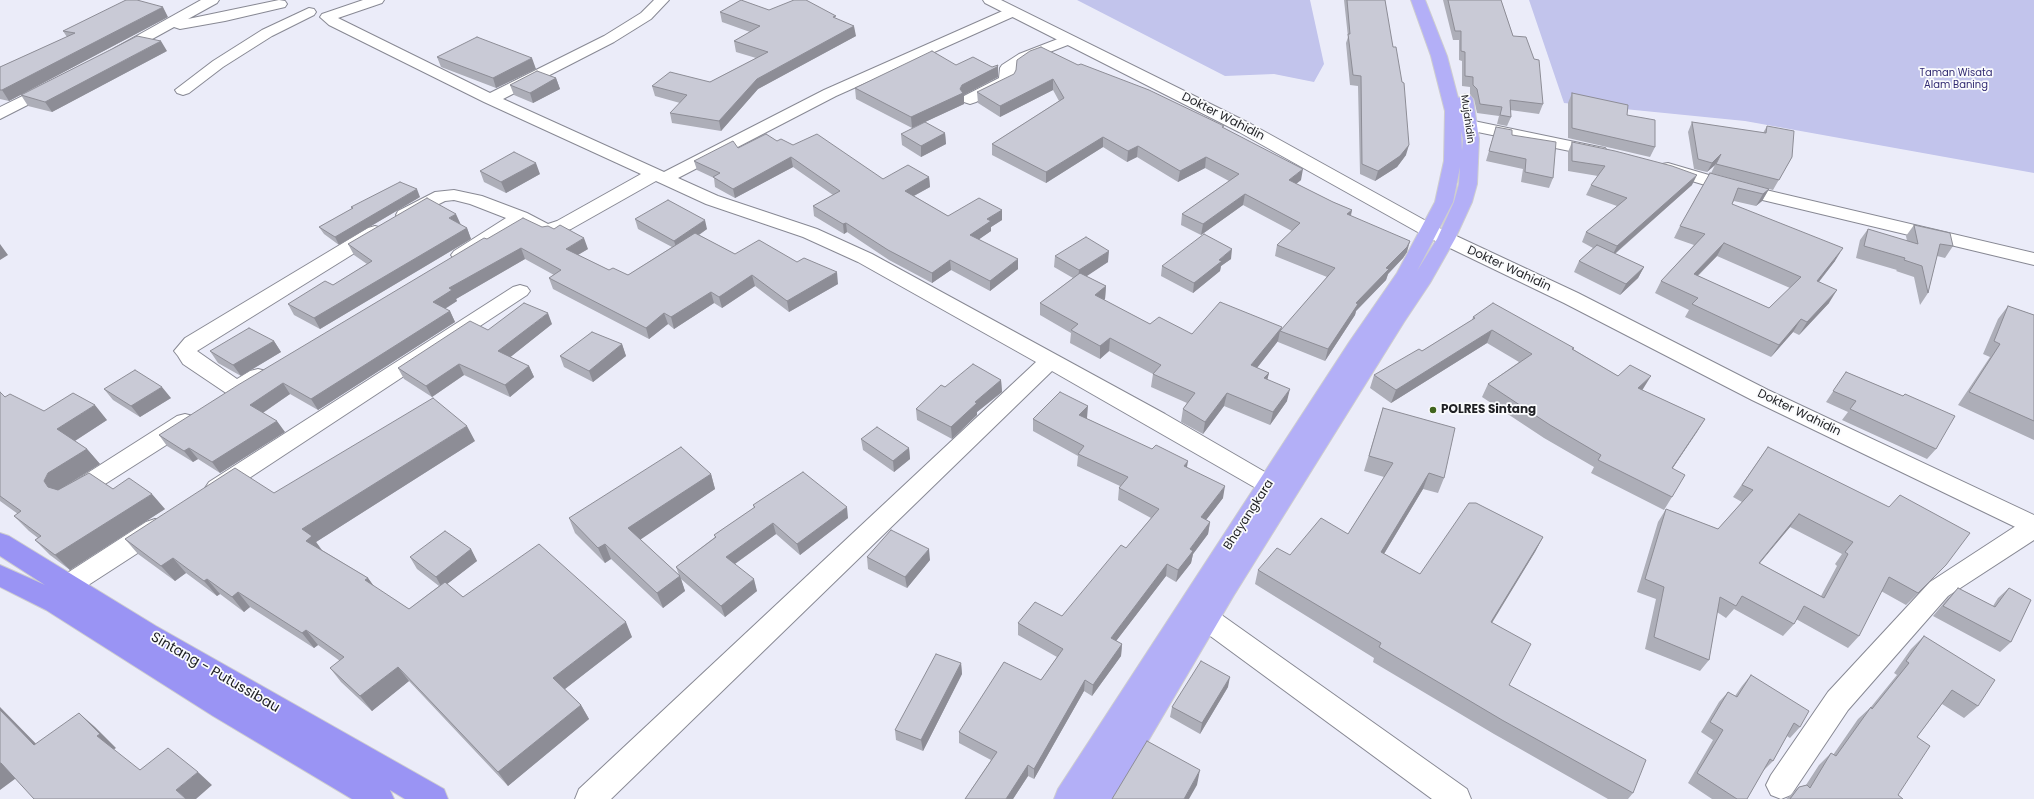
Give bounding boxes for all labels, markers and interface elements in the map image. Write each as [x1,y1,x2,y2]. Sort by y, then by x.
park label: Taman Wisata Alam Baning [1920,67,1992,90]
street label: Dokter Wahidin [1179,90,1267,144]
street label: Mujahidin [1458,94,1476,144]
street label: Dokter Wahidin [1465,243,1553,295]
street label: Dokter Wahidin [1755,387,1843,439]
place label: POLRES Sintang [1441,403,1536,417]
marker: POLRES Sintang [1428,405,1438,415]
street label: Bhayangkara [1221,477,1277,553]
street label: Sintang - Putussibau [148,629,282,717]

